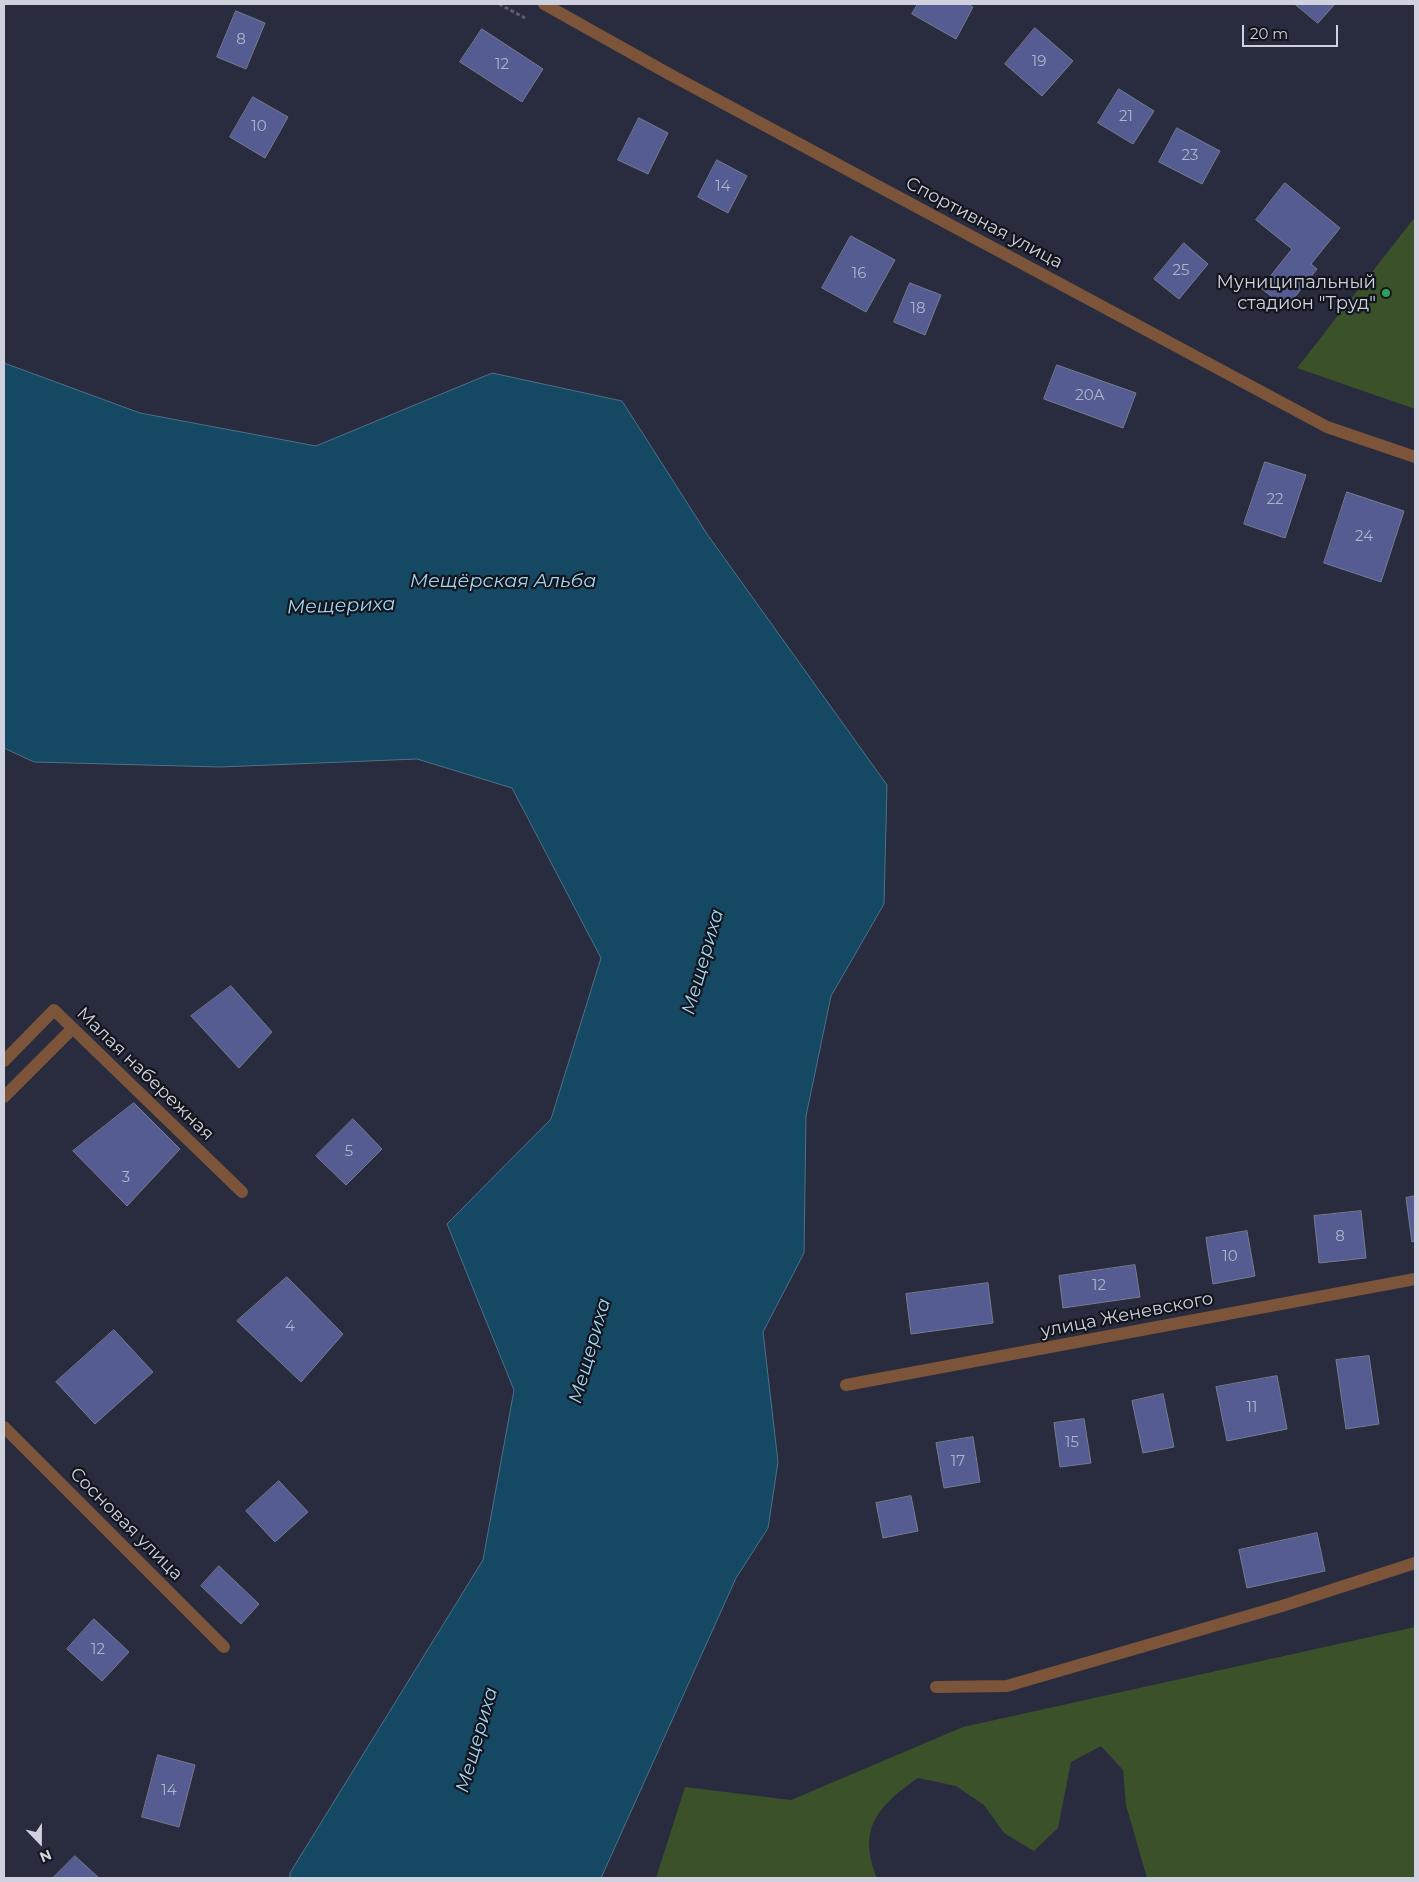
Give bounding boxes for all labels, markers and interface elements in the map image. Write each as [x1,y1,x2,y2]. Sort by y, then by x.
scale bar [1244,15,1340,47]
text: 20 m [1250,24,1288,43]
house number: 8 [236,31,246,49]
house number: 19 [1032,53,1046,71]
house number: 12 [495,56,509,74]
house number: 21 [1119,108,1133,126]
house number: 10 [251,118,267,136]
house number: 23 [1182,147,1198,165]
street label: Спортивная улица [902,172,1066,274]
house number: 14 [715,178,731,196]
house number: 25 [1172,262,1190,280]
house number: 16 [852,265,866,283]
place label: Муниципальный стадион "Труд" [1217,272,1376,314]
marker: Муниципальный стадион "Труд" [1380,287,1392,299]
house number: 18 [911,300,925,318]
house number: 20А [1075,387,1105,405]
house number: 22 [1266,491,1284,509]
house number: 24 [1355,528,1373,546]
water label: Мещёрская Альба [410,570,596,592]
water label: Мещериха [286,593,396,619]
water label: Мещериха [677,907,729,1017]
street label: Малая набережная [72,1003,218,1145]
house number: 5 [345,1143,353,1161]
house number: 3 [122,1169,130,1187]
house number: 8 [1335,1228,1345,1246]
house number: 10 [1222,1248,1238,1266]
house number: 12 [1092,1277,1106,1295]
street label: улица Женевского [1039,1288,1215,1342]
water label: Мещериха [564,1296,616,1406]
house number: 4 [285,1318,295,1336]
house number: 11 [1247,1399,1257,1417]
house number: 15 [1065,1434,1079,1452]
house number: 17 [951,1453,965,1471]
street label: Сосновая улица [65,1463,187,1585]
house number: 12 [91,1641,105,1659]
water label: Мещериха [451,1685,503,1795]
house number: 14 [161,1782,177,1800]
north arrow [15,1817,65,1867]
text: N [37,1845,54,1866]

